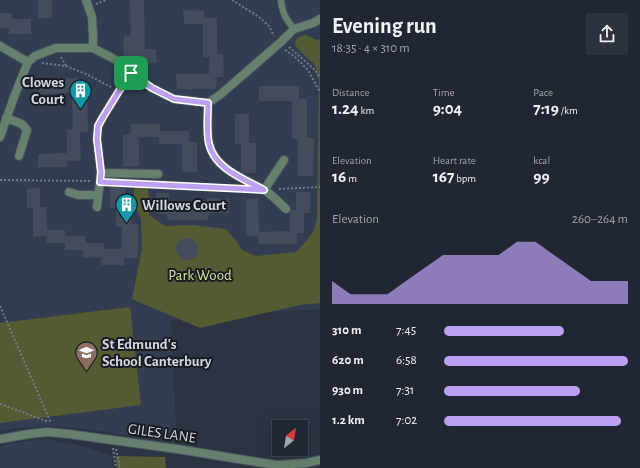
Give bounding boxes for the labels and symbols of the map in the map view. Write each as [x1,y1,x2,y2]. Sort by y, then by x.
pin [114,56,148,90]
place label: Clowes Court [22,75,64,107]
building icon: Clowes Court [67,78,93,111]
building icon: Willows Court [114,192,140,225]
place label: Willows Court [142,198,226,213]
park label: Park Wood [168,268,232,283]
place label: St Edmund's School Canterbury [102,337,212,369]
school or university icon: St Edmund's School Canterbury [74,340,100,373]
north arrow [272,420,308,456]
street label: GILES LANE [127,421,197,446]

